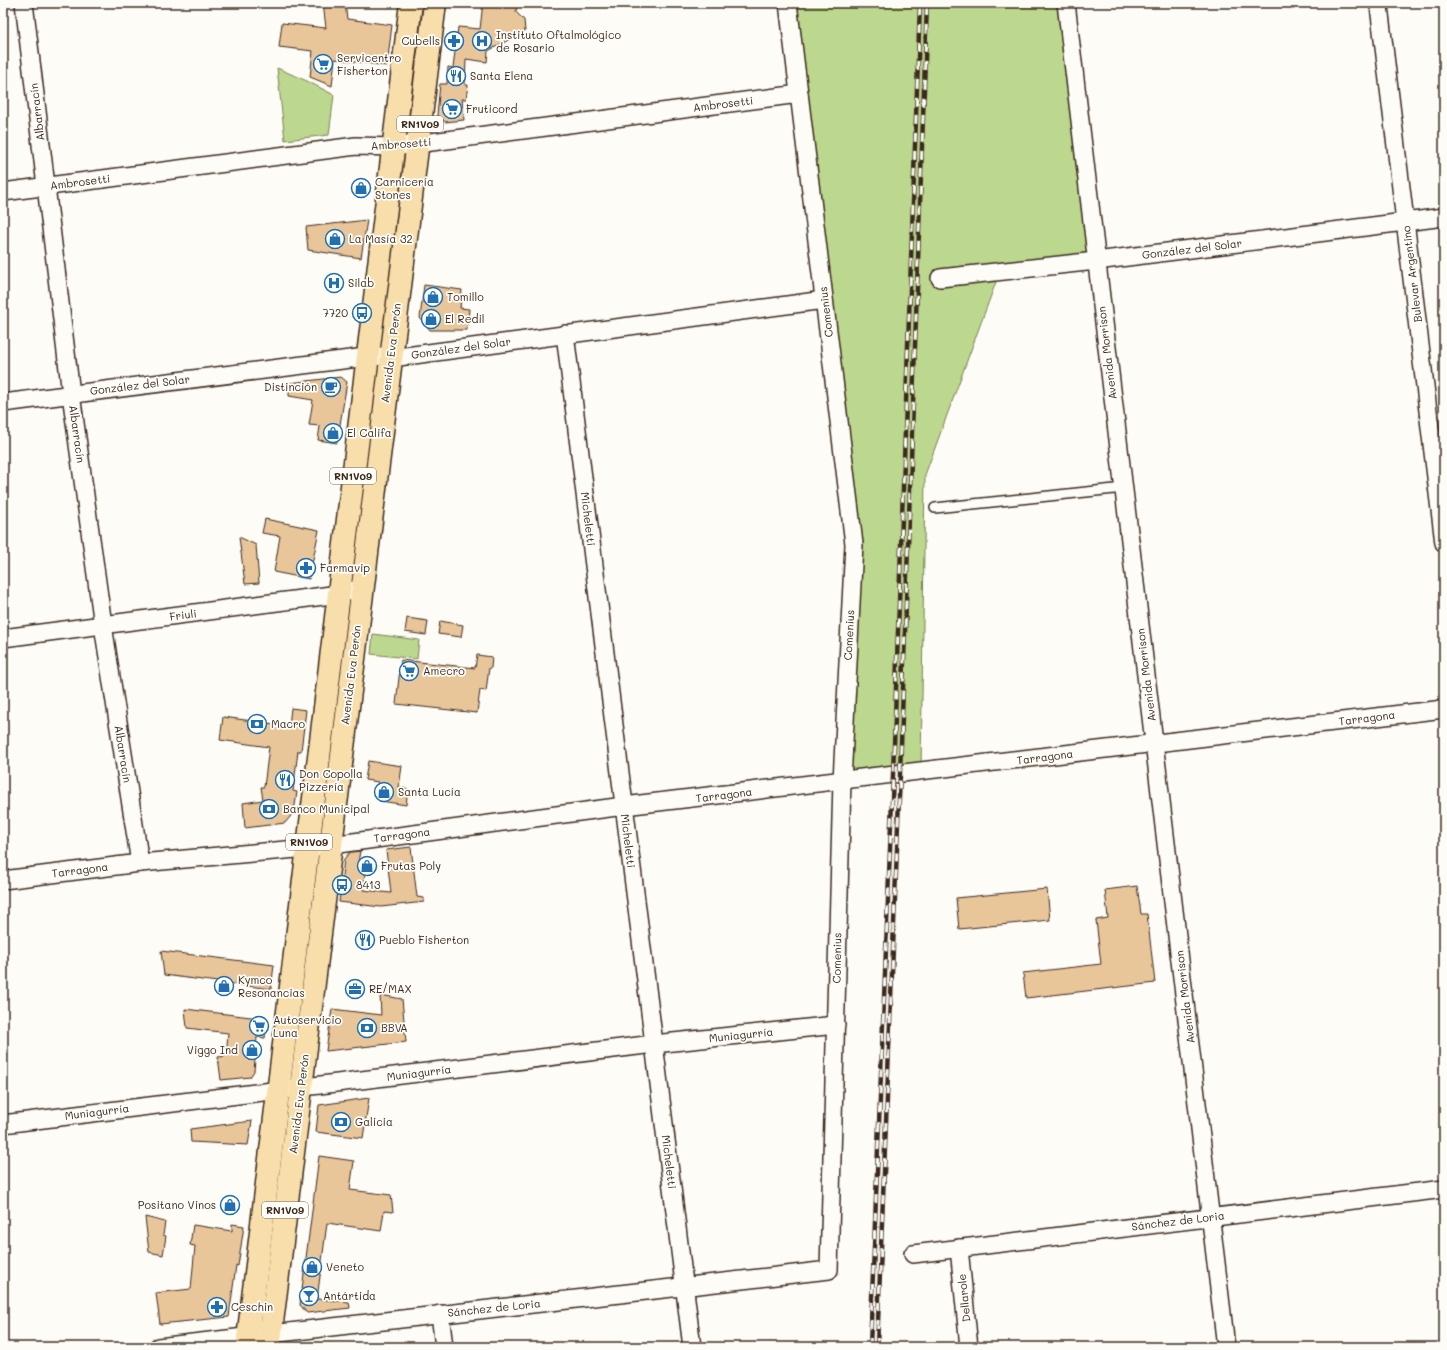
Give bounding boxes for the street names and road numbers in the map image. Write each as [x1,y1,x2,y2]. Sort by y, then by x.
street label: Albarracín [26,82,47,142]
street label: Ambrosetti [692,92,754,115]
road number: RN1V09 [397,116,443,132]
street label: Ambrosetti [370,134,432,153]
street label: Ambrosetti [49,170,111,193]
street label: Bulevar Argentino [1398,224,1425,323]
street label: González del Solar [1141,235,1243,262]
street label: Comenius [815,286,836,338]
street label: Avenida Eva Perón [377,302,404,404]
street label: Avenida Morrison [1093,306,1120,400]
street label: González del Solar [410,333,512,362]
street label: González del Solar [89,371,191,398]
street label: Albarracín [66,404,89,464]
road number: RN1V09 [330,468,376,484]
street label: Micheletti [578,491,599,547]
street label: Friuli [169,605,197,624]
street label: Comenius [840,609,857,661]
street label: Avenida Eva Perón [337,624,364,726]
street label: Avenida Morrison [1132,628,1159,722]
street label: Tarragona [1338,707,1396,728]
street label: Albarracín [112,724,135,784]
street label: Tarragona [1016,746,1074,767]
street label: Tarragona [695,784,753,805]
street label: Micheletti [618,813,639,869]
street label: Tarragona [373,824,431,845]
road number: RN1V09 [286,834,332,850]
street label: Tarragona [51,859,109,880]
street label: Comenius [829,932,844,984]
street label: Avenida Morrison [1171,950,1198,1044]
street label: Muniagurría [708,1024,774,1045]
street label: Avenida Eva Perón [285,1053,312,1155]
street label: Muniagurría [386,1061,452,1084]
street label: Muniagurría [64,1100,130,1123]
street label: Micheletti [659,1134,680,1190]
road number: RN1V09 [262,1202,308,1218]
street label: Sánchez de Loria [1131,1207,1225,1234]
street label: Dellarole [953,1273,973,1323]
street label: Sánchez de Loria [447,1295,541,1320]

